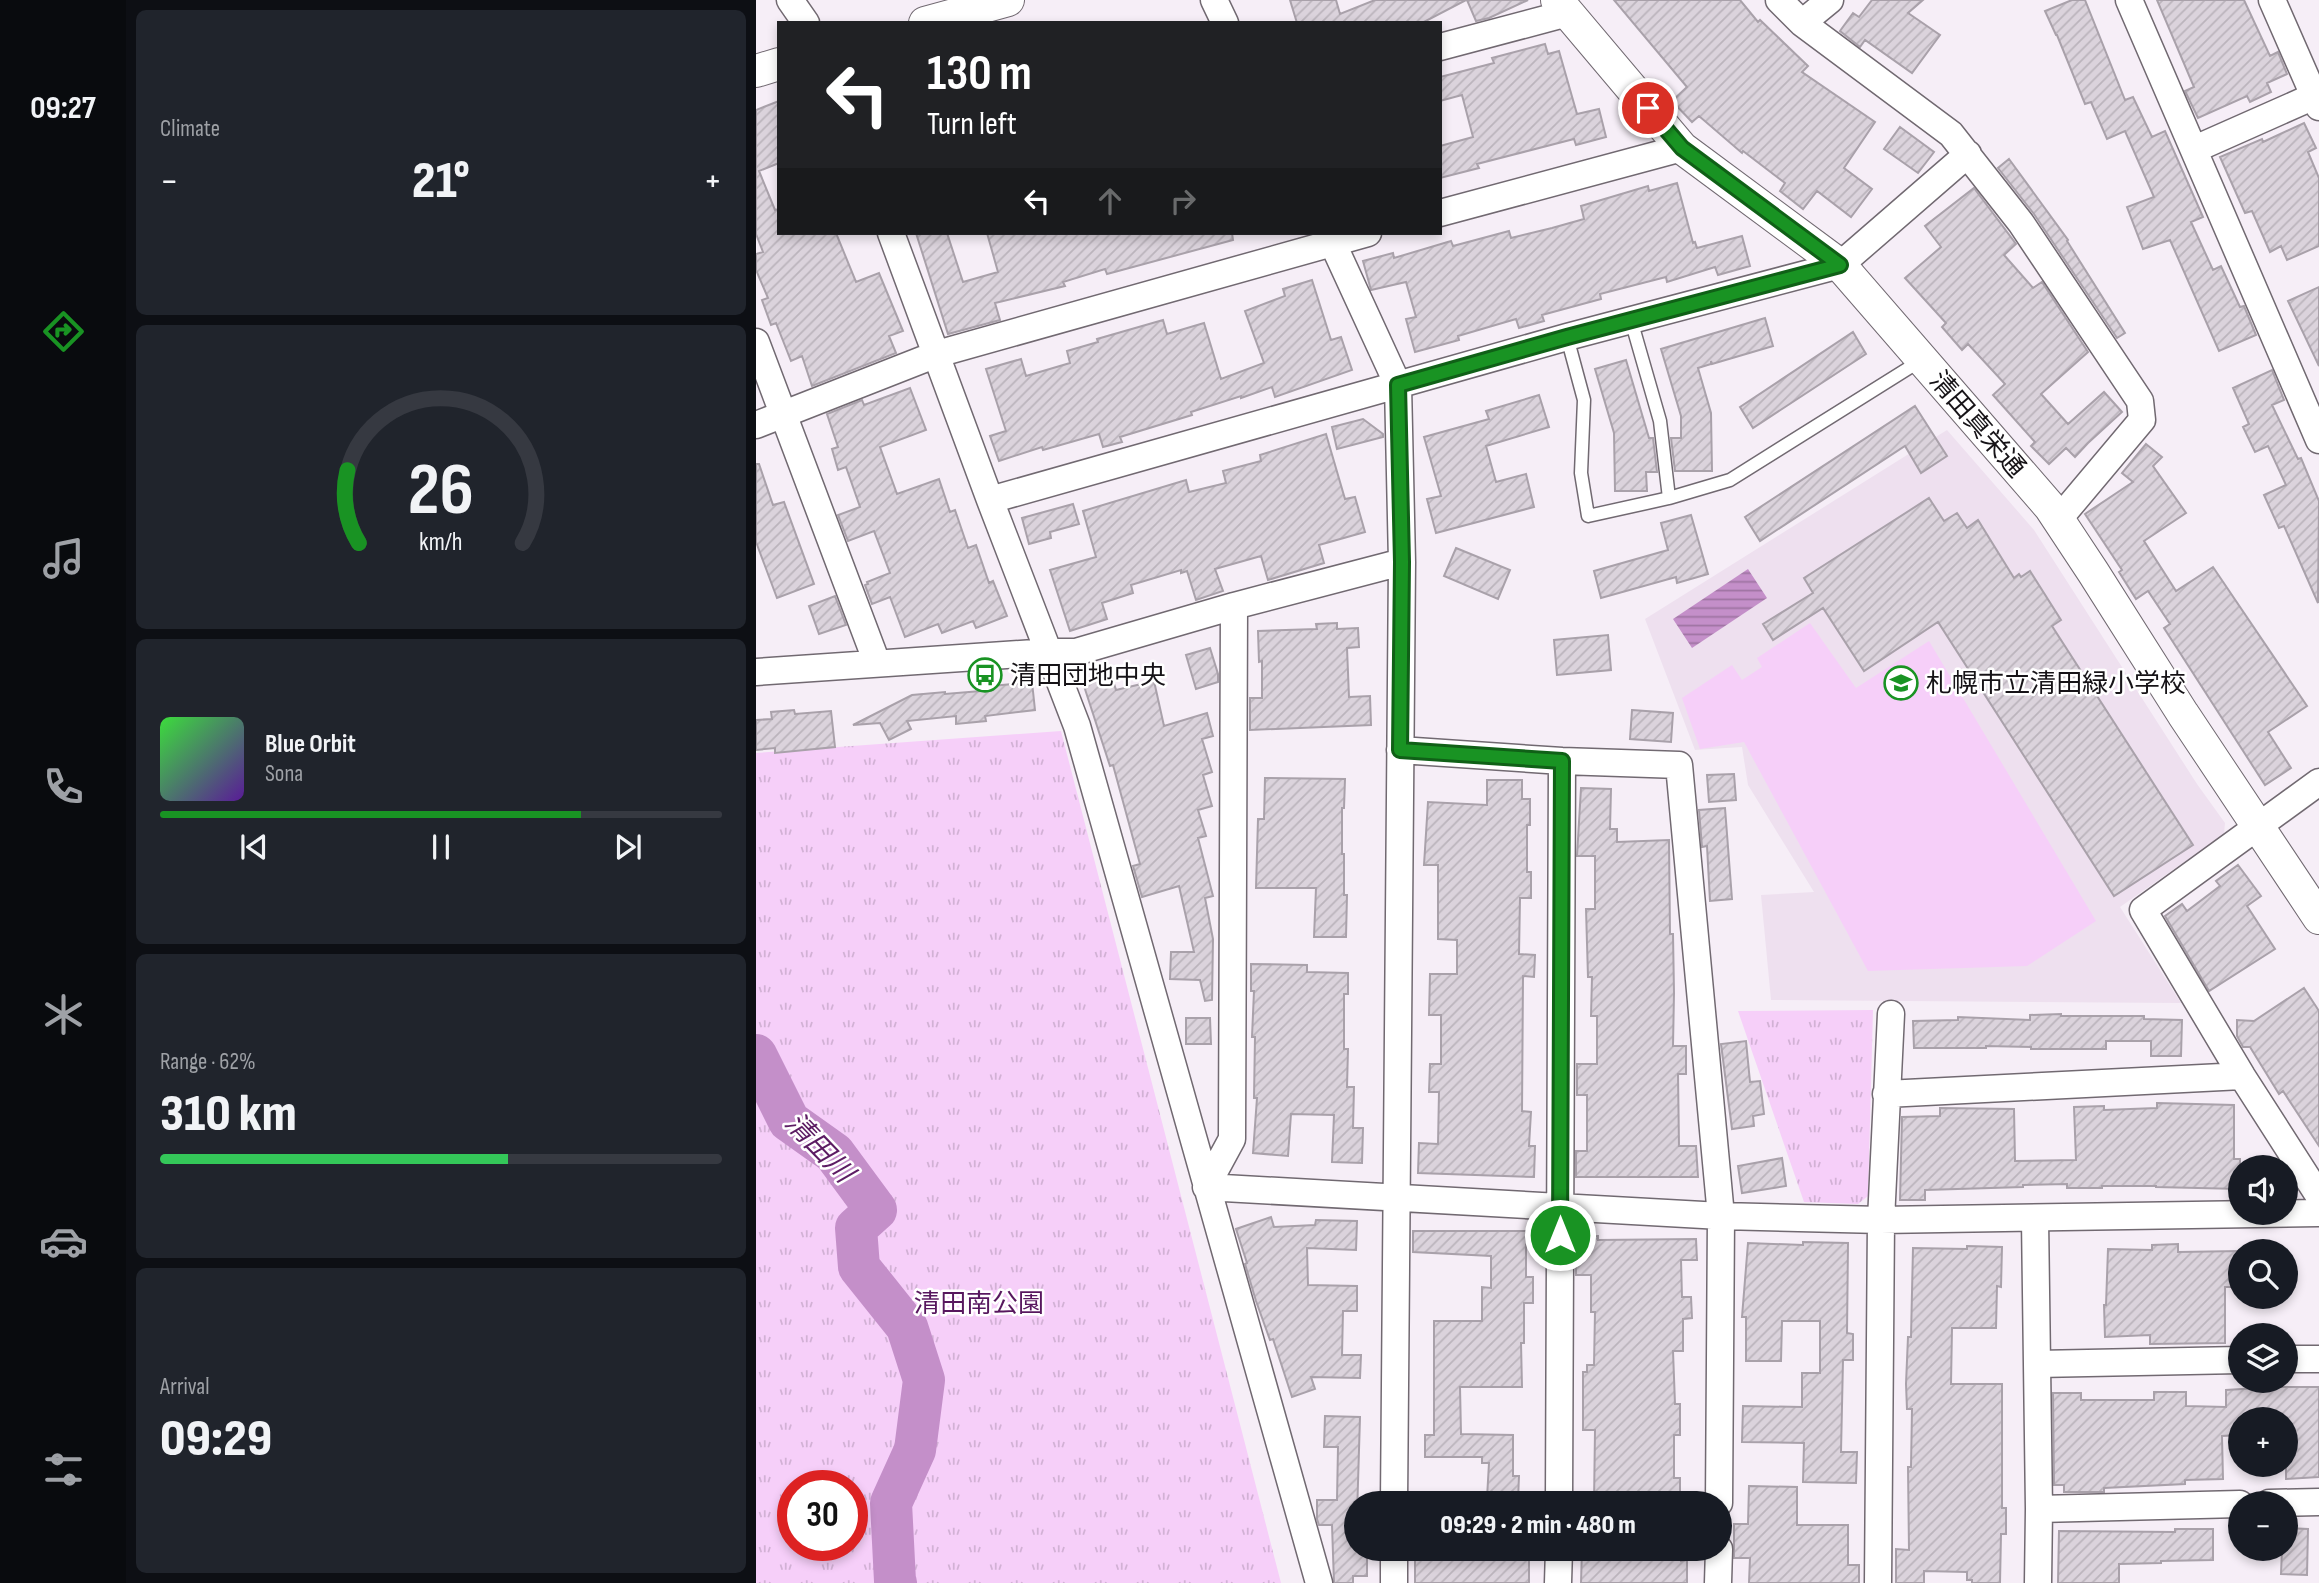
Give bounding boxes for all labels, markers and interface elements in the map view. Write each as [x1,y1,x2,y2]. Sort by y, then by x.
text: 130 m [927,45,1032,104]
icon: left [812,49,903,140]
pin [1618,78,1678,138]
text: 09:27 [30,89,96,128]
icon: arrive [1629,89,1667,127]
text: Turn left [927,105,1017,144]
text: Climate [160,115,220,143]
text: 21° [412,150,470,213]
text: − [160,159,179,204]
text: + [703,159,722,204]
icon: left [1018,182,1056,220]
icon: ahead [1091,182,1129,220]
icon: right [1164,182,1202,220]
icon: directions [39,307,88,356]
street label: 清田真栄通 [1923,366,2031,484]
text: 26 [408,447,474,535]
text: km/h [419,527,463,558]
icon: music [39,534,88,583]
bus stop icon: 清田団地中央 [966,656,1004,694]
place label: 清田団地中央 [1010,661,1166,692]
school or university icon: 札幌市立清田緑小学校 [1882,664,1920,702]
place label: 札幌市立清田緑小学校 [1926,669,2186,700]
text: Blue Orbit [265,729,356,760]
text: Sona [265,760,303,788]
icon: phone [39,762,88,811]
icon: previous [235,828,273,866]
icon: pause [422,828,460,866]
icon: next [609,828,647,866]
icon: climate [39,990,88,1039]
text: Range · 62% [160,1048,256,1076]
text: 310 km [160,1083,297,1146]
water label: 清田川 [778,1106,862,1192]
map controls [2228,1155,2298,1561]
button: sound [2228,1155,2298,1225]
position arrow [1523,1198,1597,1272]
icon: car [39,1217,88,1266]
button: search [2228,1239,2298,1309]
park label: 清田南公園 [914,1289,1044,1320]
button: layers [2228,1323,2298,1393]
text: Arrival [160,1373,209,1401]
button: + [2228,1407,2298,1477]
text: 09:29 [160,1408,272,1471]
icon: filters [39,1445,88,1494]
speed limit sign: 30 [777,1470,868,1561]
button: − [2228,1491,2298,1561]
text: 09:29 · 2 min · 480 m [1440,1510,1636,1541]

